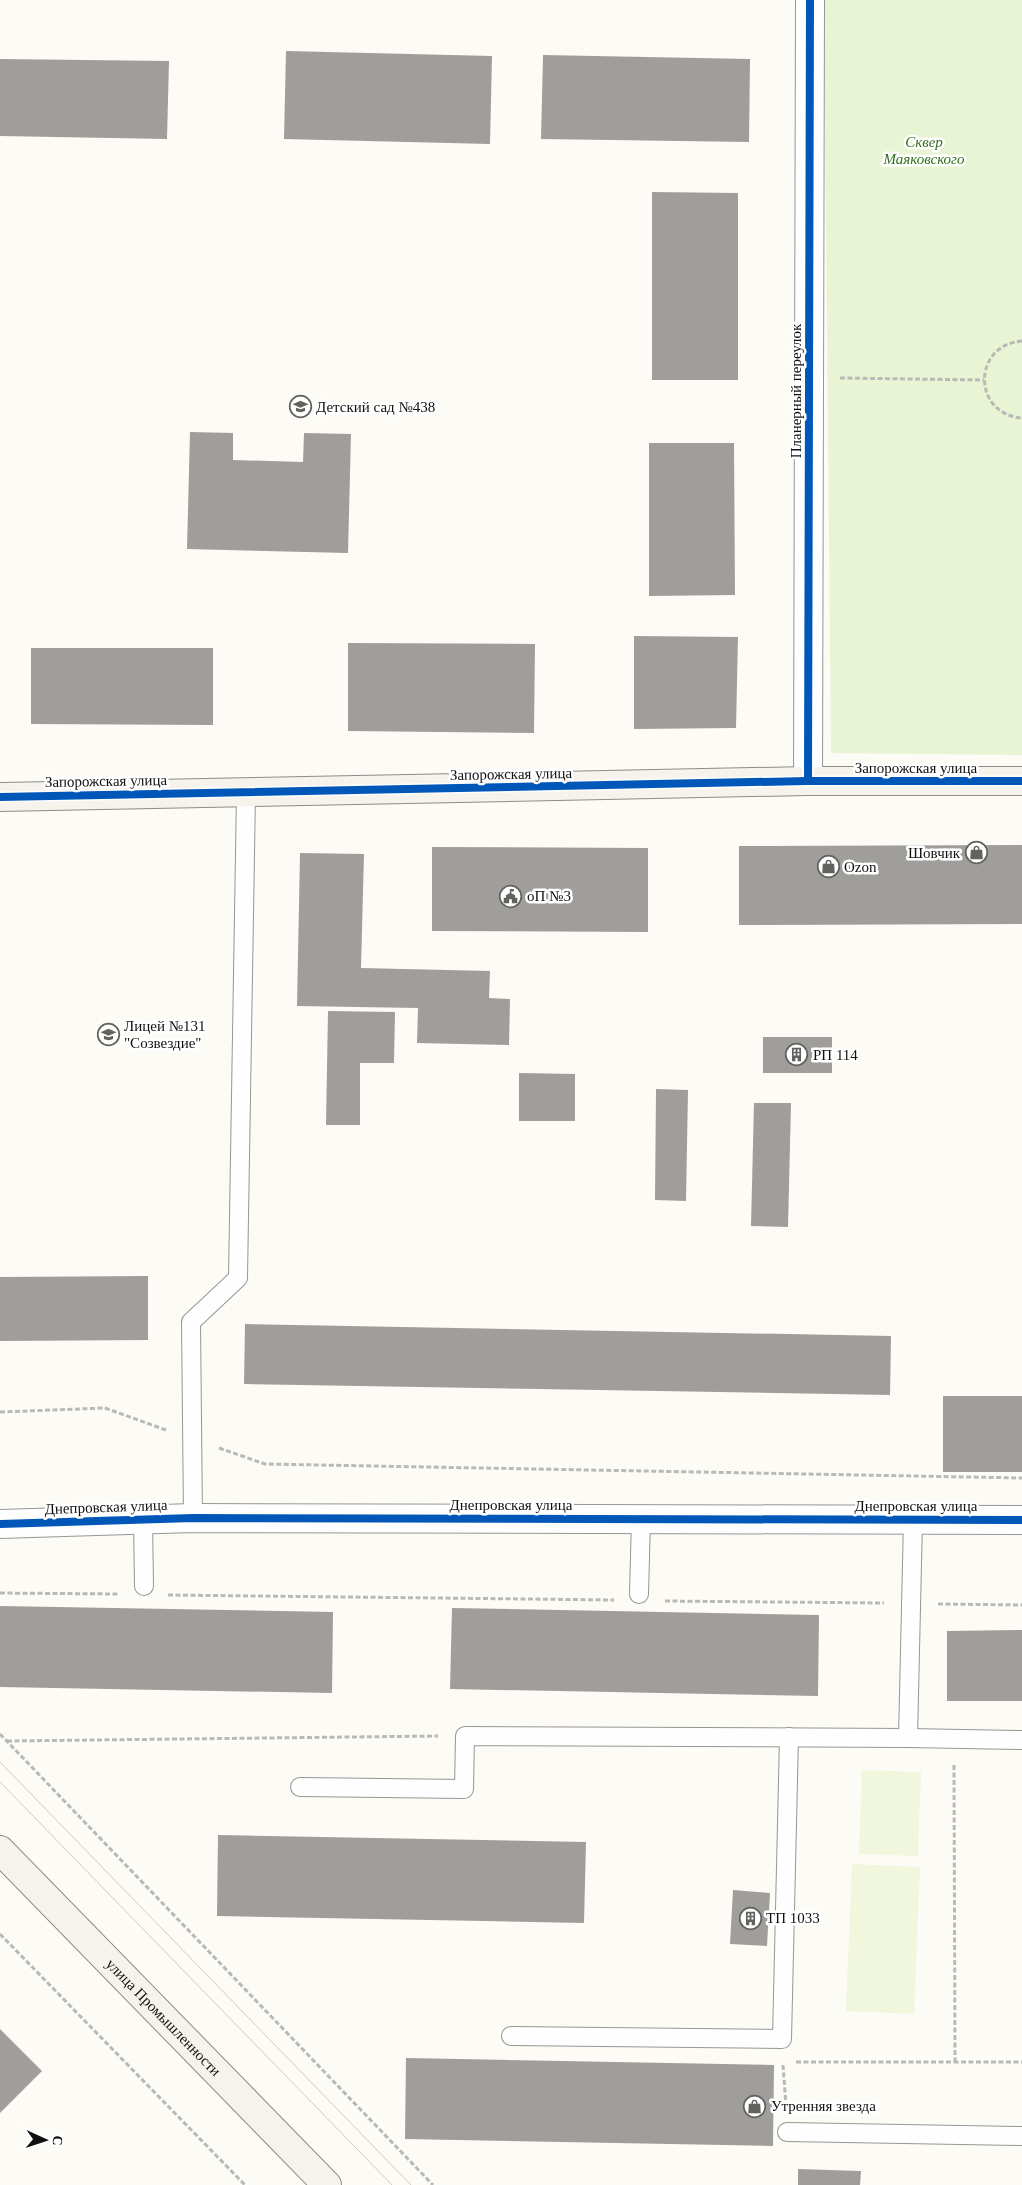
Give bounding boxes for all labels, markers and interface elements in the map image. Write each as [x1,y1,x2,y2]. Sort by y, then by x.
park label: Сквер Маяковского [883,134,965,167]
street label: Планерный переулок [788,323,804,458]
school or university icon: Детский сад №438 [288,395,312,419]
place label: Детский сад №438 [316,399,435,415]
street label: Запорожская улица [855,760,977,776]
street label: Запорожская улица [450,765,573,783]
street label: Запорожская улица [45,772,168,790]
shop icon: Шовчик [964,841,988,865]
place label: Шовчик [908,845,961,861]
shop icon: Ozon [816,855,840,879]
place label: Ozon [844,859,877,875]
public building icon: оП №3 [499,884,523,908]
place label: оП №3 [527,888,571,904]
place label: Лицей №131 "Созвездие" [124,1018,205,1051]
school or university icon: Лицей №131 "Созвездие" [96,1023,120,1047]
building icon: РП 114 [785,1043,809,1067]
place label: РП 114 [813,1047,858,1063]
street label: Днепровская улица [44,1497,168,1517]
street label: Днепровская улица [449,1497,573,1513]
street label: Днепровская улица [854,1498,978,1514]
building icon: ТП 1033 [738,1906,762,1930]
place label: ТП 1033 [766,1910,820,1926]
street label: улица Промышленности [103,1956,224,2079]
shop icon: Утренняя звезда [743,2094,767,2118]
place label: Утренняя звезда [771,2098,876,2114]
north arrow [20,2115,70,2165]
text: С [50,2135,65,2146]

